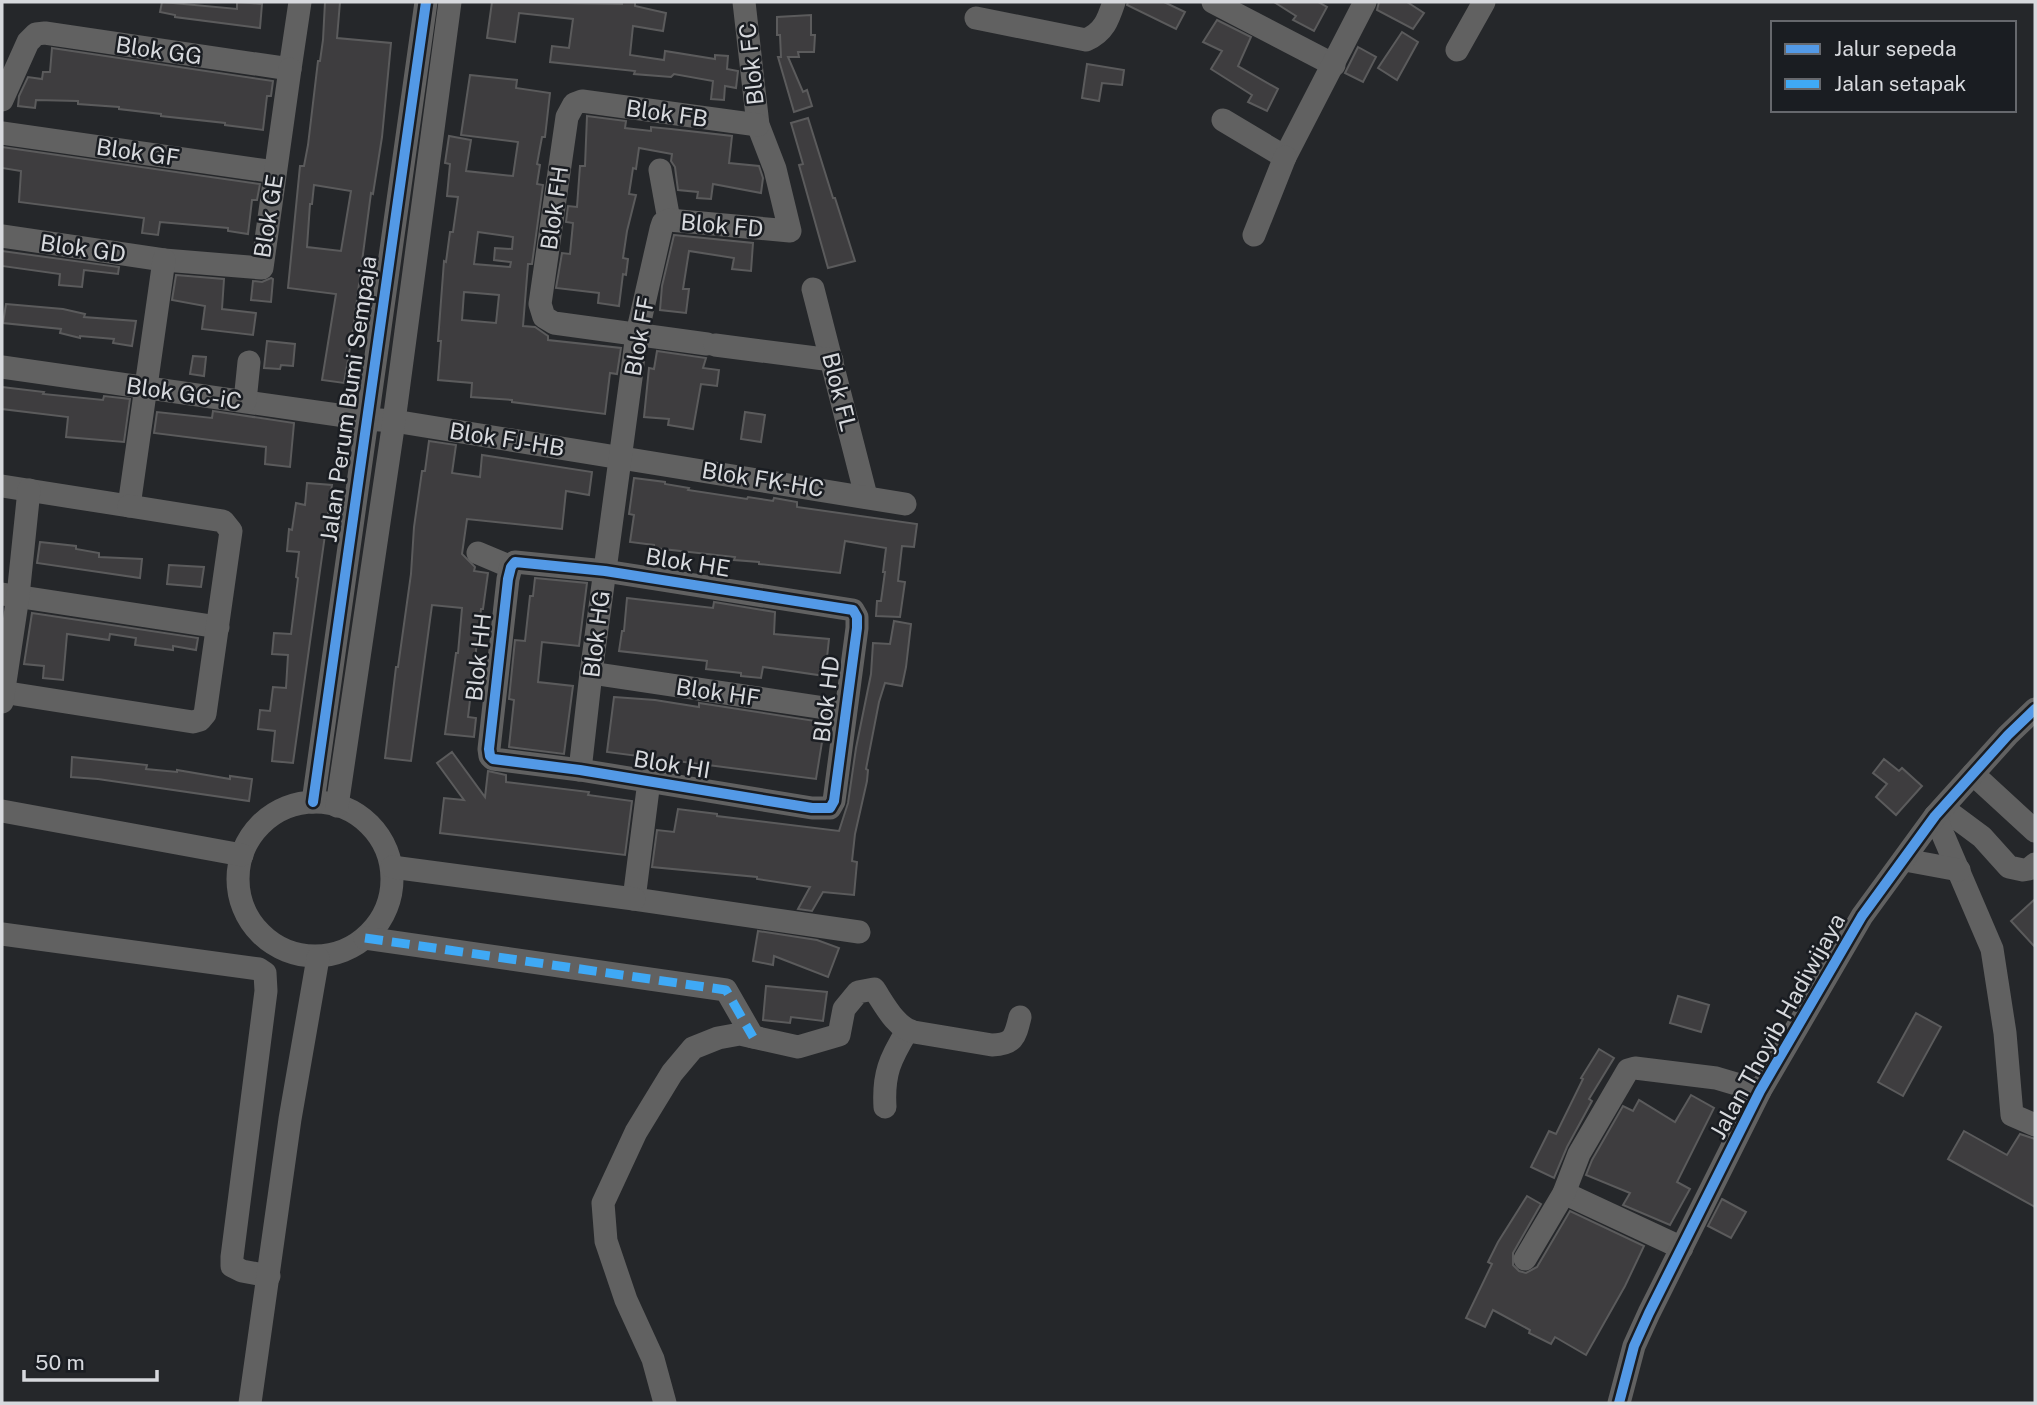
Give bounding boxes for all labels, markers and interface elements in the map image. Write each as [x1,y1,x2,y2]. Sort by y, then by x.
street label: Blok FC [733,21,769,107]
legend [1771,21,2016,112]
street label: Blok GG [114,31,204,69]
text: Jalur sepeda [1834,36,1957,61]
text: Jalan setapak [1834,71,1967,96]
street label: Blok FB [624,94,710,132]
street label: Blok GF [95,133,181,171]
street label: Blok FH [535,164,573,252]
street label: Blok GE [248,172,288,260]
street label: Blok FD [680,208,764,242]
street label: Blok GD [38,229,128,267]
street label: Jalan Perum Bumi Sempaja [315,254,381,544]
street label: Blok FF [619,294,659,378]
street label: Blok FL [817,350,863,434]
street label: Blok GC-iC [125,372,243,414]
street label: Blok FJ-HB [447,417,567,461]
street label: Blok FK-HC [700,456,826,502]
street label: Blok HE [644,542,732,582]
street label: Blok HG [577,589,615,679]
street label: Blok HH [460,612,496,702]
street label: Blok HD [807,654,845,744]
street label: Blok HF [674,673,762,711]
street label: Blok HI [632,745,712,783]
street label: Jalan Thoyib Hadiwijaya [1704,908,1850,1144]
scale bar [24,1338,158,1382]
text: 50 m [35,1350,85,1375]

